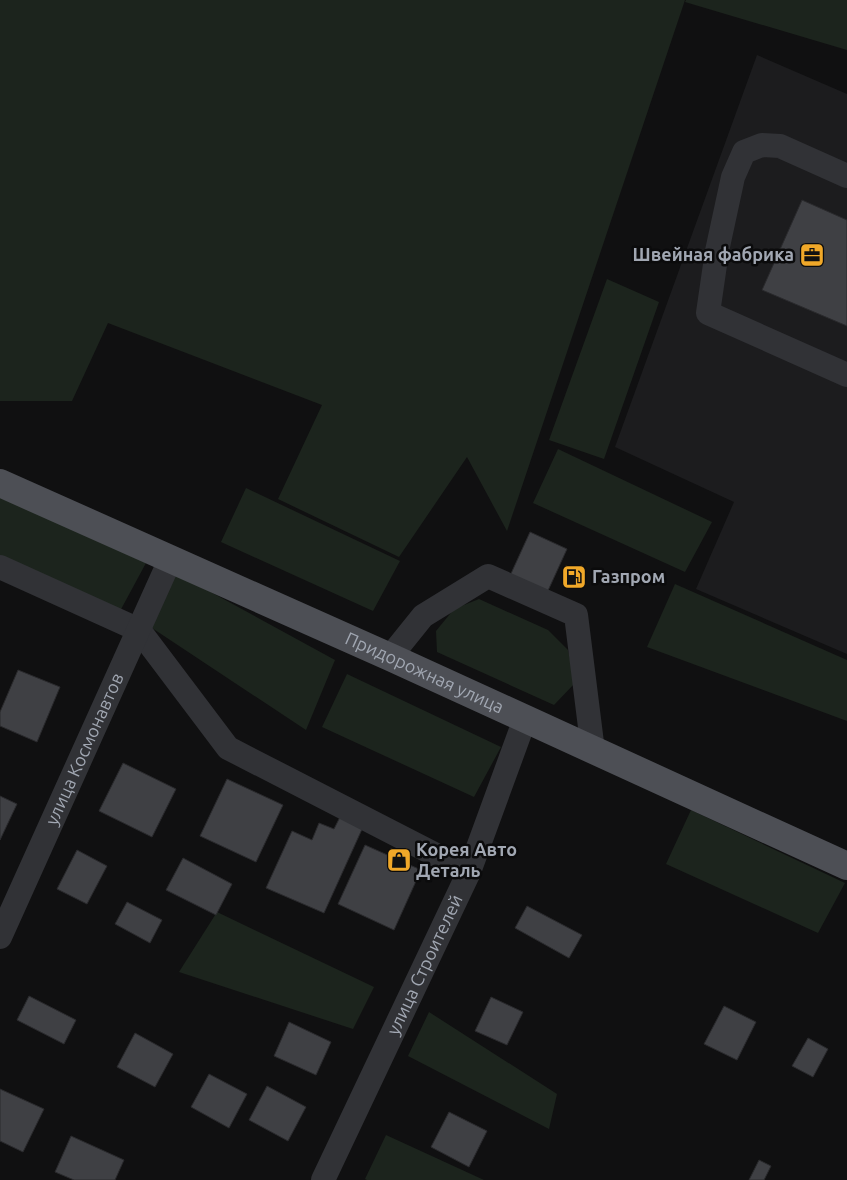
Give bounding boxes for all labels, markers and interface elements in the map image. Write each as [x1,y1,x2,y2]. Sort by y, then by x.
office icon: Швейная фабрика [799,242,825,268]
place label: Швейная фабрика [633,244,794,264]
fuel station icon: Газпром [561,564,587,590]
place label: Газпром [592,566,665,586]
street label: Придорожная улица [343,627,507,717]
street label: улица Космонавтов [41,670,127,828]
place label: Корея Авто Деталь [416,839,517,880]
shop icon: Корея Авто Деталь [386,847,412,873]
street label: улица Строителей [382,891,466,1038]

